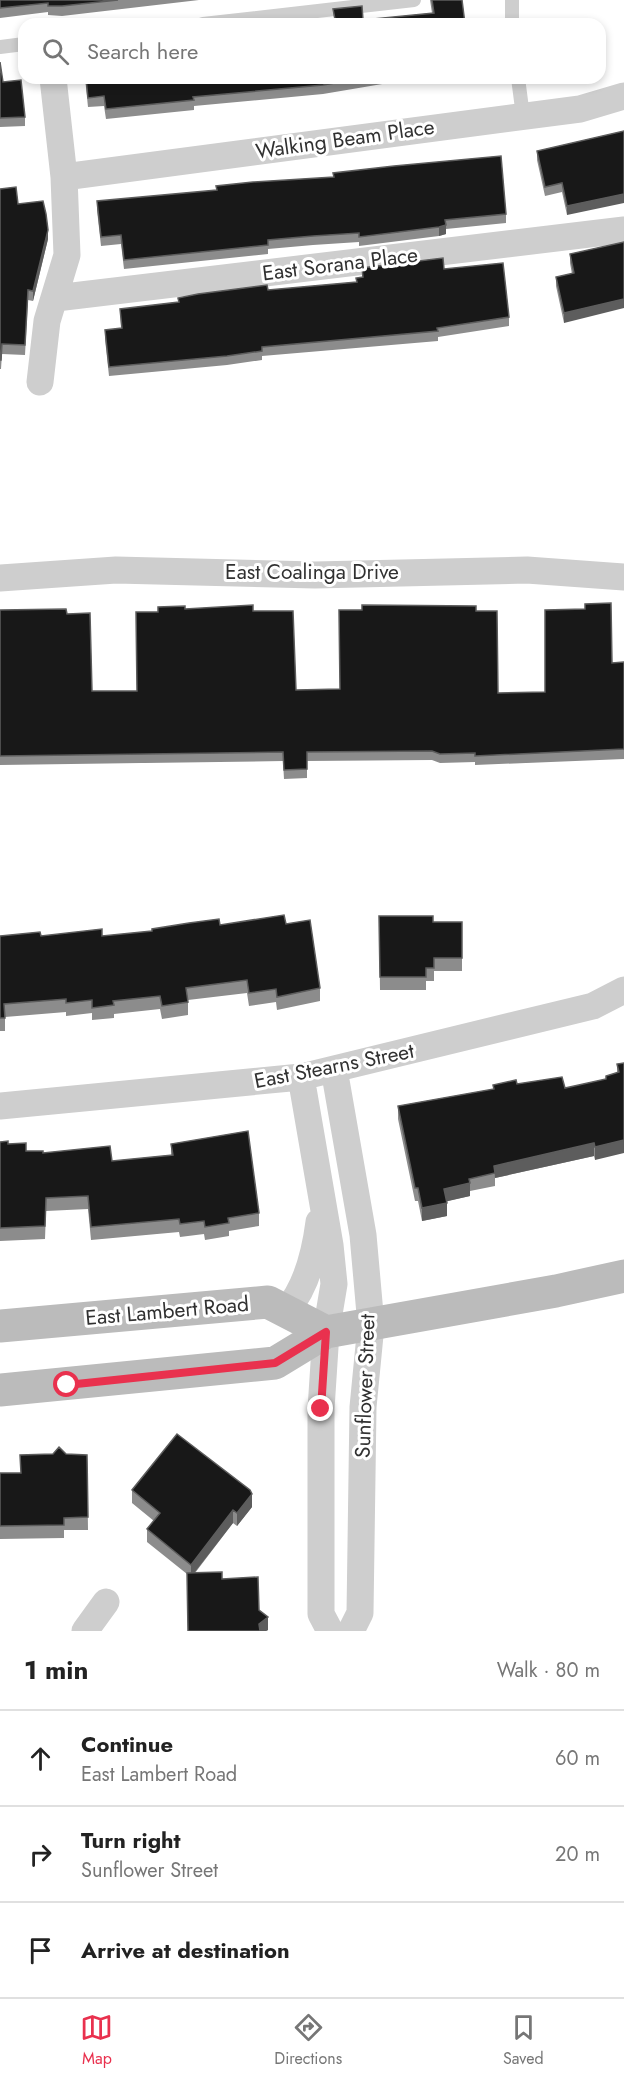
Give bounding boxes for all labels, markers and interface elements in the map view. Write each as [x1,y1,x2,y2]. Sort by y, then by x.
search box [18,18,606,84]
icon: search [39,35,72,68]
text: Search here [87,35,198,67]
street label: Walking Beam Place [254,112,436,166]
street label: East Sorana Place [261,240,420,288]
street label: East Coalinga Drive [225,557,399,587]
street label: East Stearns Street [252,1036,416,1096]
street label: East Lambert Road [84,1289,250,1333]
street label: Sunflower Street [347,1314,383,1458]
route start [53,1371,79,1397]
route end [307,1395,333,1421]
text: 1 min [24,1651,88,1689]
text: Walk · 80 m [497,1656,600,1685]
text: Continue [81,1728,173,1760]
icon: ahead [24,1742,57,1775]
text: 60 m [555,1744,600,1773]
text: East Lambert Road [81,1760,237,1789]
text: Turn right [81,1824,181,1856]
icon: right [24,1838,57,1871]
text: 20 m [555,1840,600,1869]
text: Sunflower Street [81,1856,218,1885]
icon: arrive [24,1934,57,1967]
text: Arrive at destination [81,1934,290,1966]
tab: Map [80,2011,113,2070]
tab: Directions [274,2011,342,2070]
tab: Saved [503,2011,544,2070]

